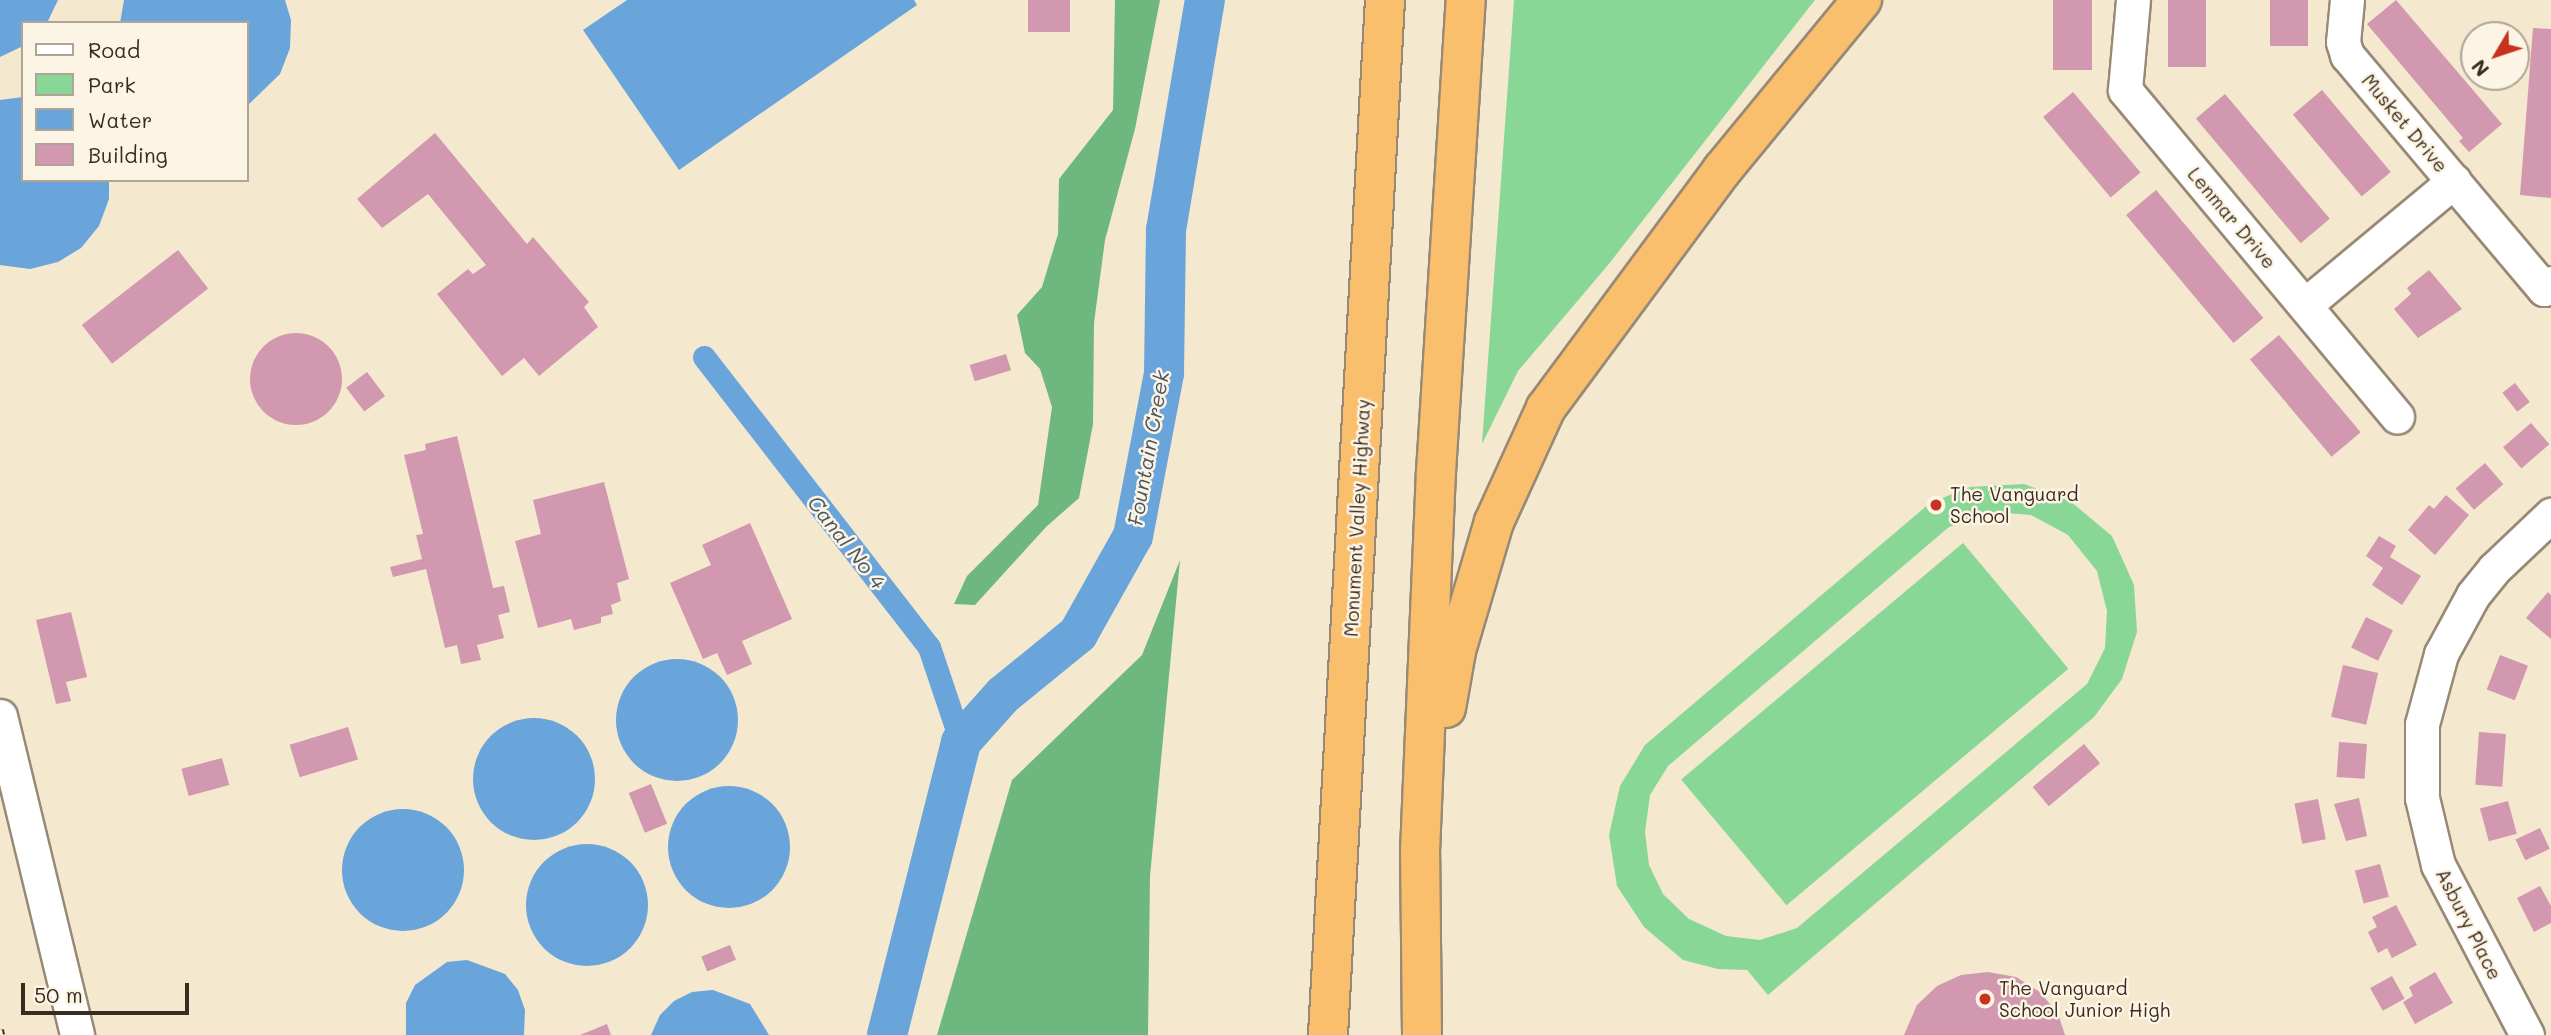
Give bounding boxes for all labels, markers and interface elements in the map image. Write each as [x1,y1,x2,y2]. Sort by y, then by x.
legend [21,21,248,182]
north arrow [2460,21,2530,91]
text: Road [88,36,140,63]
text: N [2466,55,2494,82]
street label: Musket Drive [2357,69,2453,177]
text: Park [88,71,136,98]
text: Water [88,106,152,133]
text: Building [88,141,168,168]
street label: Lenmar Drive [2183,163,2281,273]
water label: Fountain Creek [1122,368,1174,528]
street label: Monument Valley Highway [1339,398,1375,638]
place label: The Vanguard School [1950,483,2079,527]
water label: Canal No 4 [803,490,891,594]
marker: The Vanguard School [1928,497,1944,513]
street label: Asbury Place [2431,865,2507,983]
scale bar [24,968,192,1012]
place label: The Vanguard School Junior High [1999,977,2170,1021]
text: 50 m [34,981,83,1008]
marker: The Vanguard School Junior High [1977,991,1993,1007]

